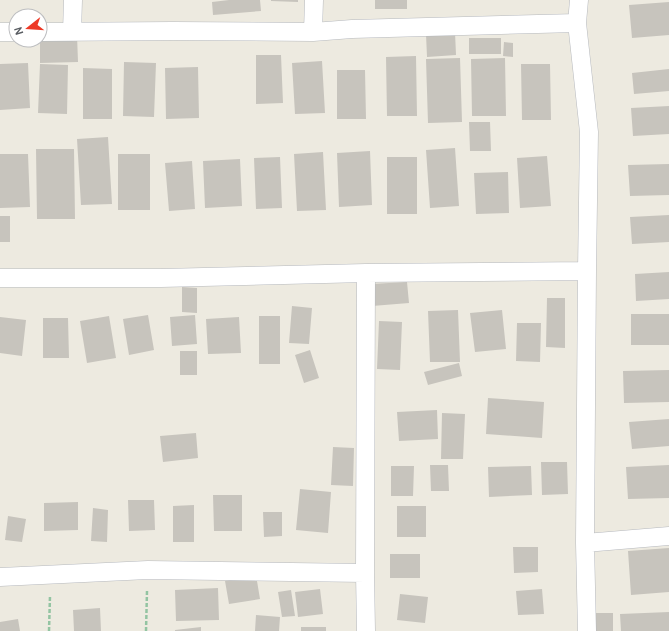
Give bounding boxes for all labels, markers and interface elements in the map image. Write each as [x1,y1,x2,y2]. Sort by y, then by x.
north arrow [8,8,48,48]
text: N [11,25,26,37]

